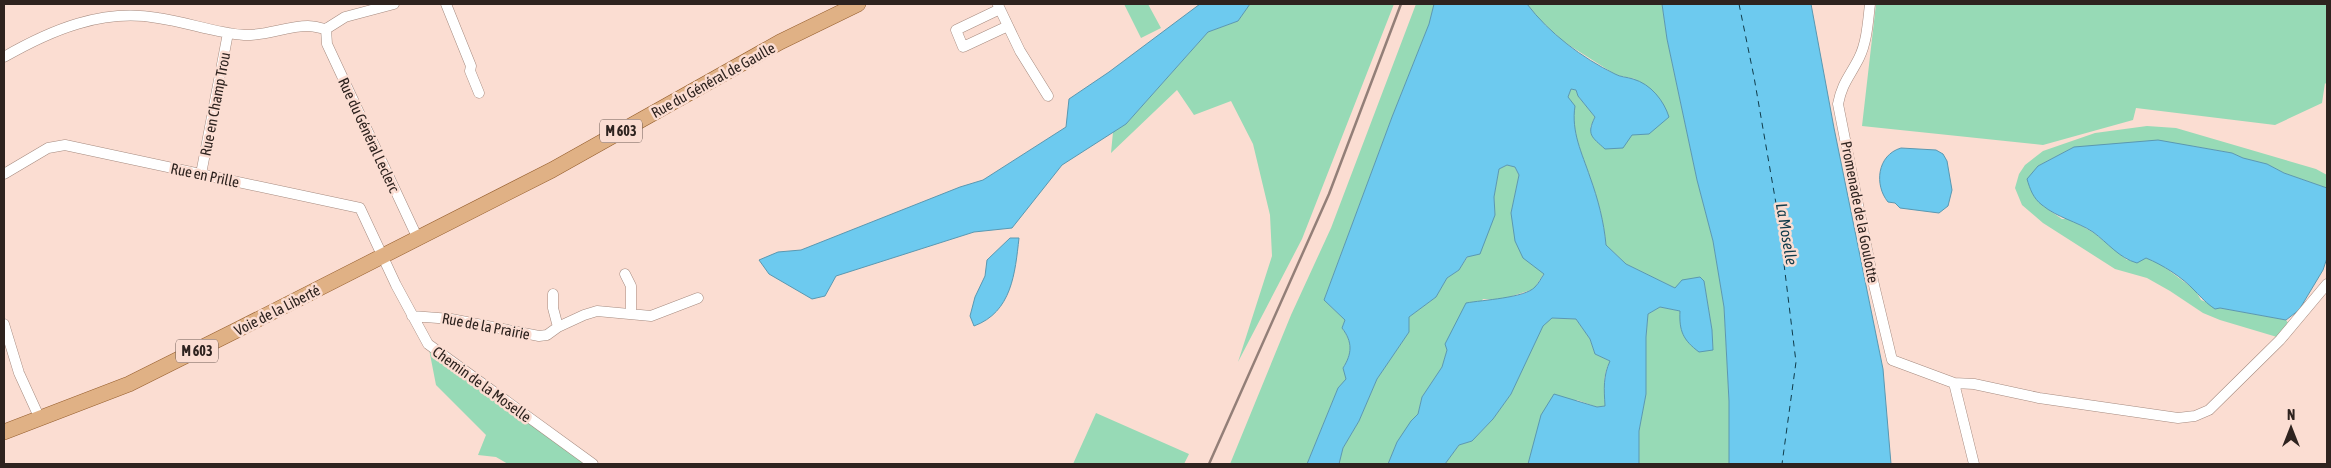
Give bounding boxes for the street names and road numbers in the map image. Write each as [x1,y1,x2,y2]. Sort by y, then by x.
street label: Rue du Général de Gaulle [648,39,778,121]
street label: Rue en Champ Trou [197,51,233,157]
street label: Rue du Général Leclerc [335,75,403,196]
road number: M 603 [600,120,642,142]
street label: Promenade de la Goulotte [1838,140,1882,285]
street label: Rue en Prille [169,159,241,191]
street label: Voie de la Liberté [231,281,323,339]
street label: Rue de la Prairie [441,309,532,343]
road number: M 603 [176,340,218,362]
street label: Chemin de la Moselle [430,343,535,425]

